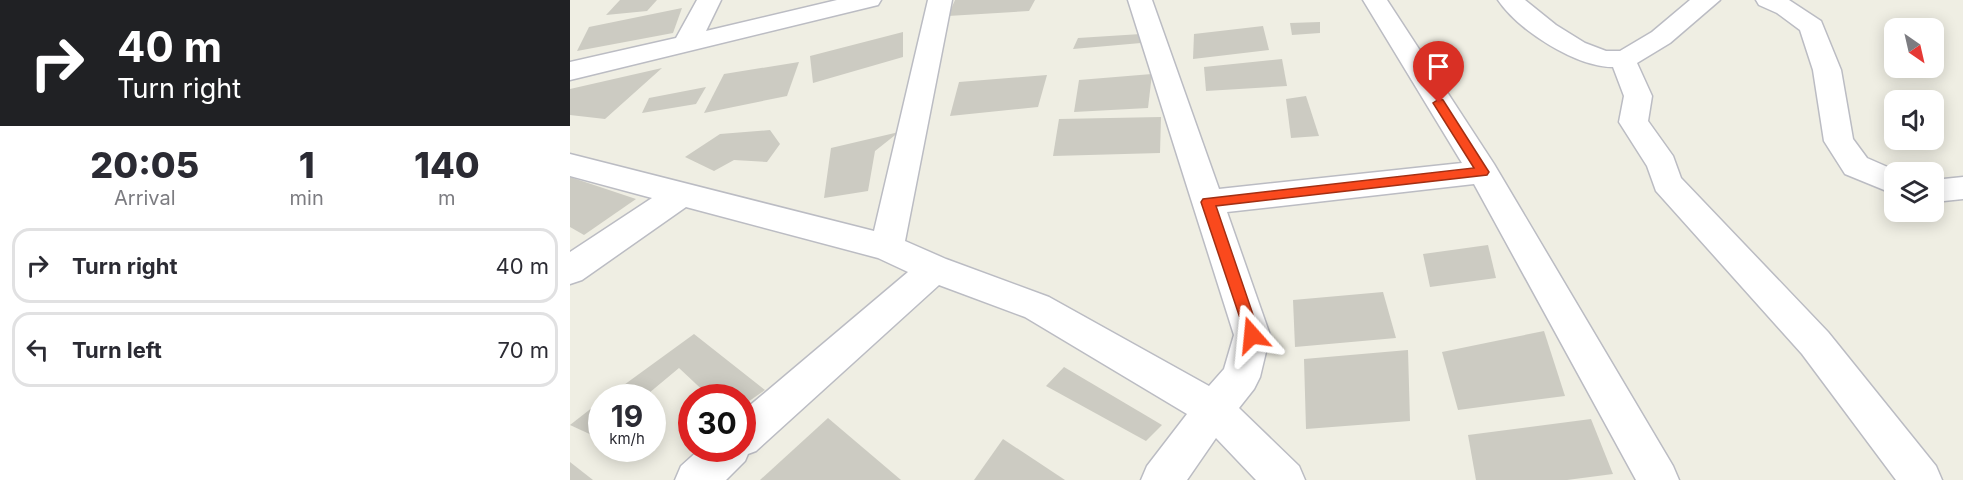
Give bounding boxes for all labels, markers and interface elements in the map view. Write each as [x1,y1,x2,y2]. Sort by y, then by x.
north arrow [1884,18,1944,78]
map controls [1884,18,1944,222]
text: 40 m [117,21,222,72]
icon: right [18,24,96,102]
pin [1413,41,1464,103]
icon: arrive [1422,50,1455,83]
text: Turn right [117,72,241,105]
button: sound [1884,90,1944,150]
text: 20:05 [90,143,199,187]
text: 1 [299,143,315,187]
text: 140 [414,143,480,187]
button: layers [1884,162,1944,222]
text: Arrival [114,186,176,210]
text: min [290,186,324,210]
text: m [438,186,456,210]
icon: right [21,249,54,282]
text: Turn right [72,253,178,279]
text: 40 m [495,253,549,279]
position arrow [1220,303,1284,367]
icon: left [21,333,54,366]
text: Turn left [72,337,162,363]
text: 70 m [498,337,549,363]
speed limit sign: 30 [678,384,756,462]
text: 19 [611,398,643,434]
text: km/h [609,429,645,448]

